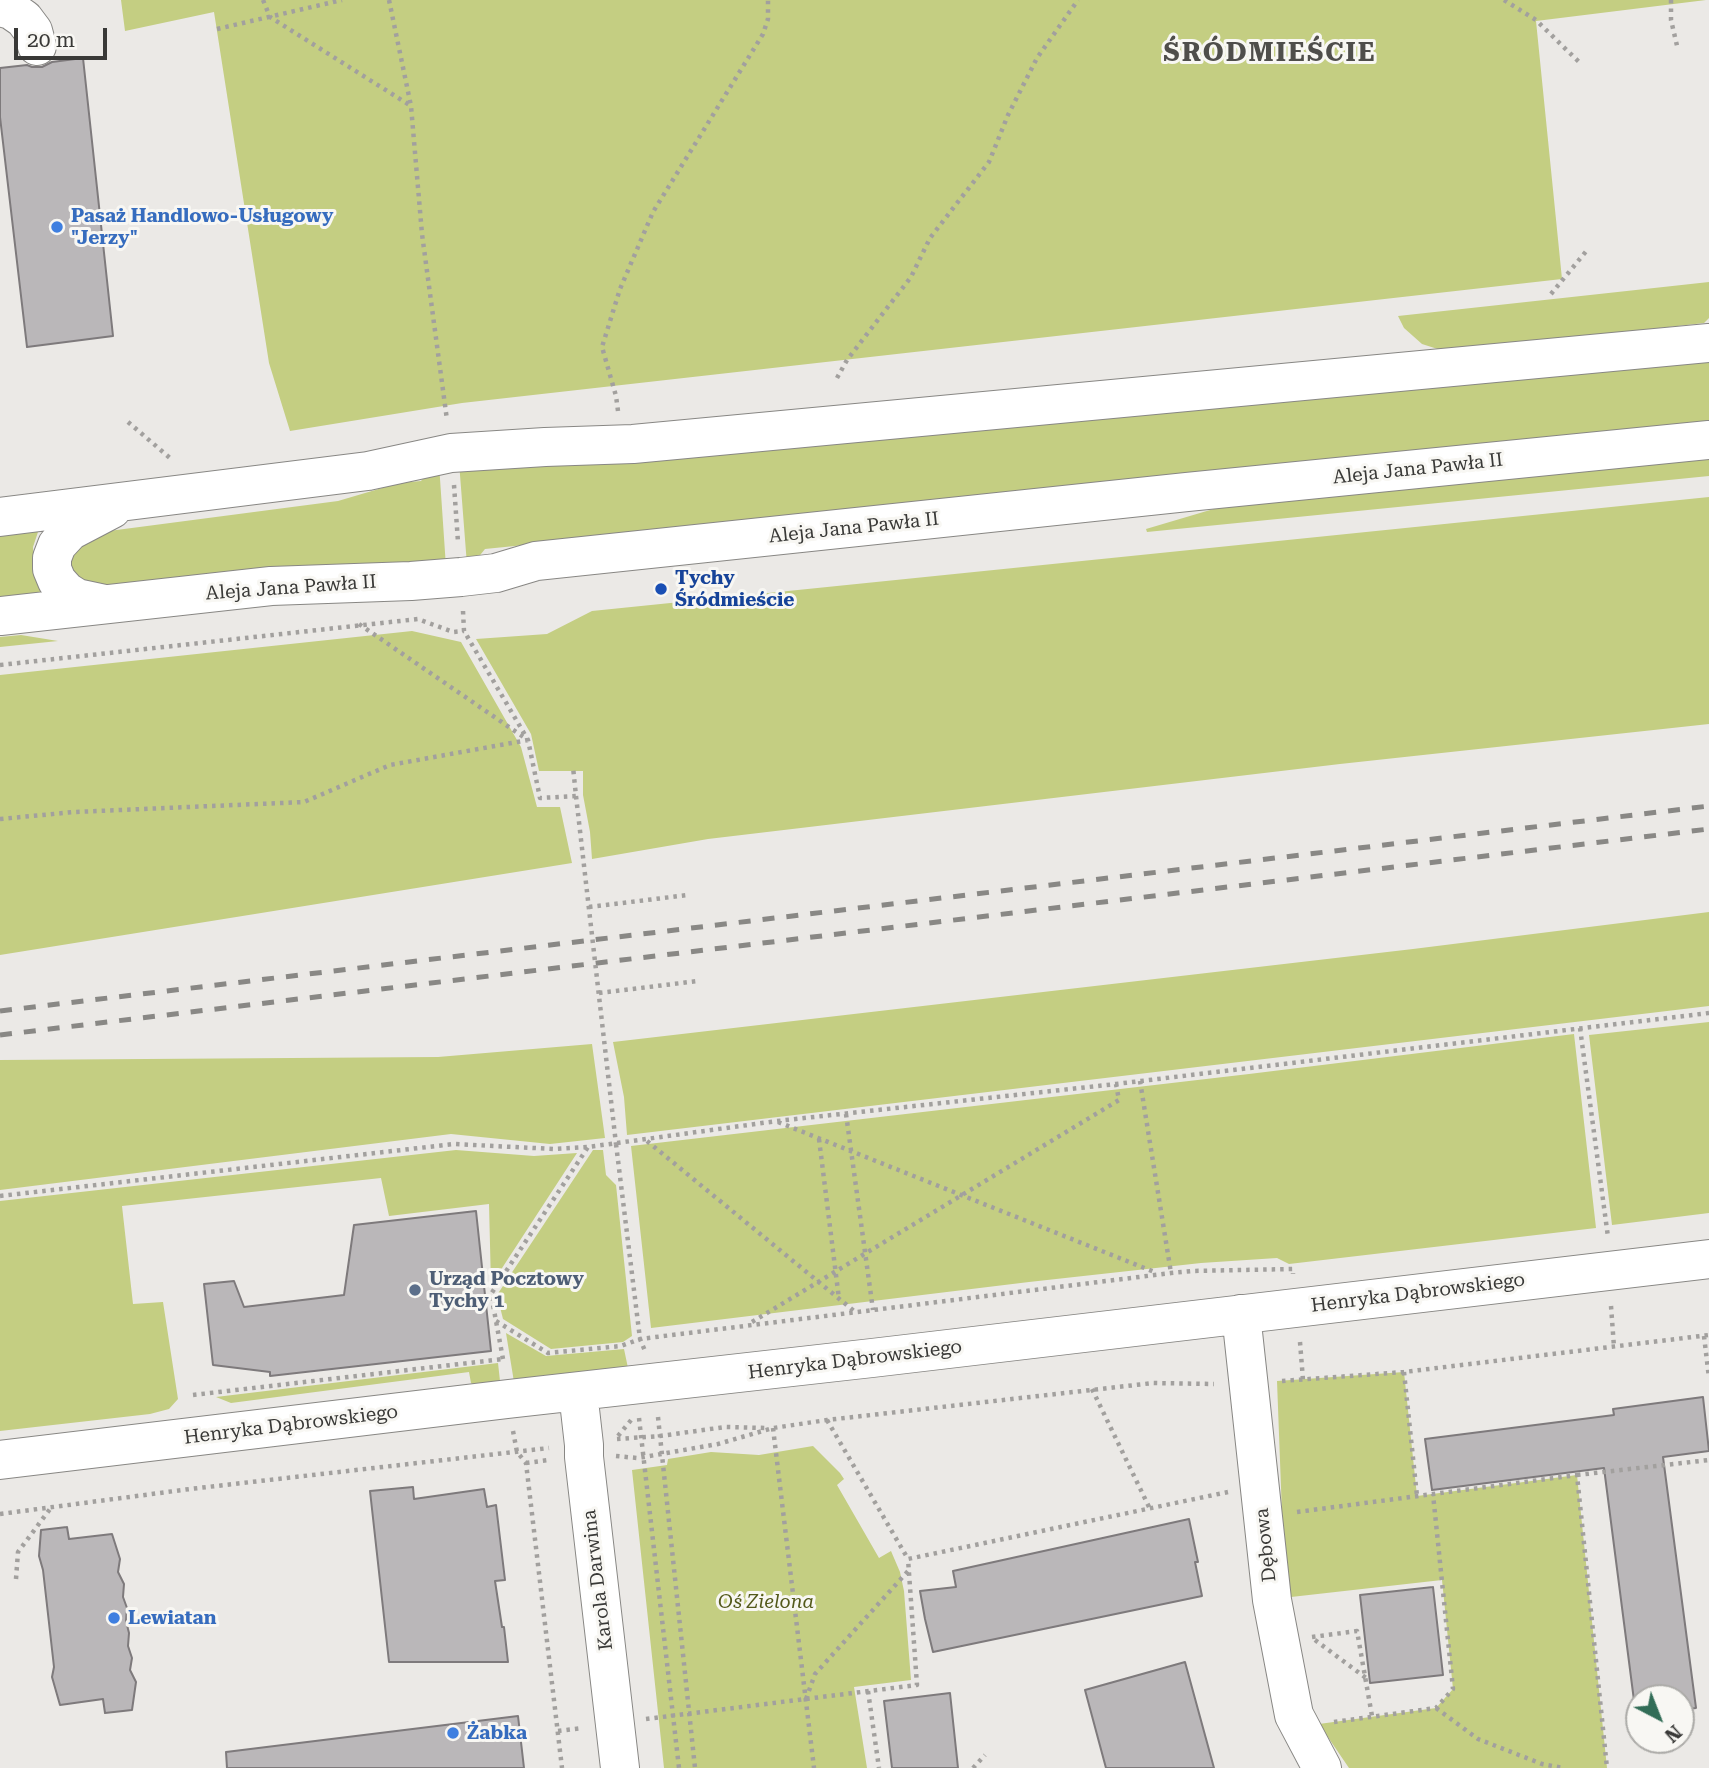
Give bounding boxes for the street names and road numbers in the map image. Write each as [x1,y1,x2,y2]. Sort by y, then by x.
street label: Aleja Jana Pawła II [1332,449,1504,489]
street label: Aleja Jana Pawła II [768,508,940,548]
street label: Aleja Jana Pawła II [205,571,377,605]
street label: Henryka Dąbrowskiego [1310,1269,1526,1317]
street label: Henryka Dąbrowskiego [747,1336,963,1384]
street label: Henryka Dąbrowskiego [183,1401,399,1449]
street label: Dębowa [1251,1507,1281,1583]
street label: Karola Darwina [578,1508,618,1652]

